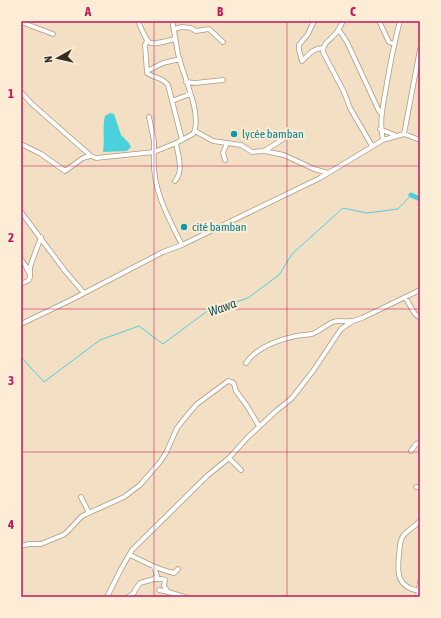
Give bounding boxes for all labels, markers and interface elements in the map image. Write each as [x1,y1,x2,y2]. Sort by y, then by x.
text: A [84,4,92,19]
text: B [217,4,224,19]
text: C [350,4,356,19]
north arrow [38,38,78,78]
text: N [42,55,54,63]
text: 1 [8,86,14,101]
place label: lycée bamban [242,127,304,141]
marker: lycée bamban [229,129,239,139]
place label: cité bamban [192,220,247,234]
marker: cité bamban [179,222,189,232]
text: 2 [8,230,14,245]
water label: Wawa [206,296,238,319]
text: 3 [8,373,14,388]
text: 4 [7,517,14,532]

